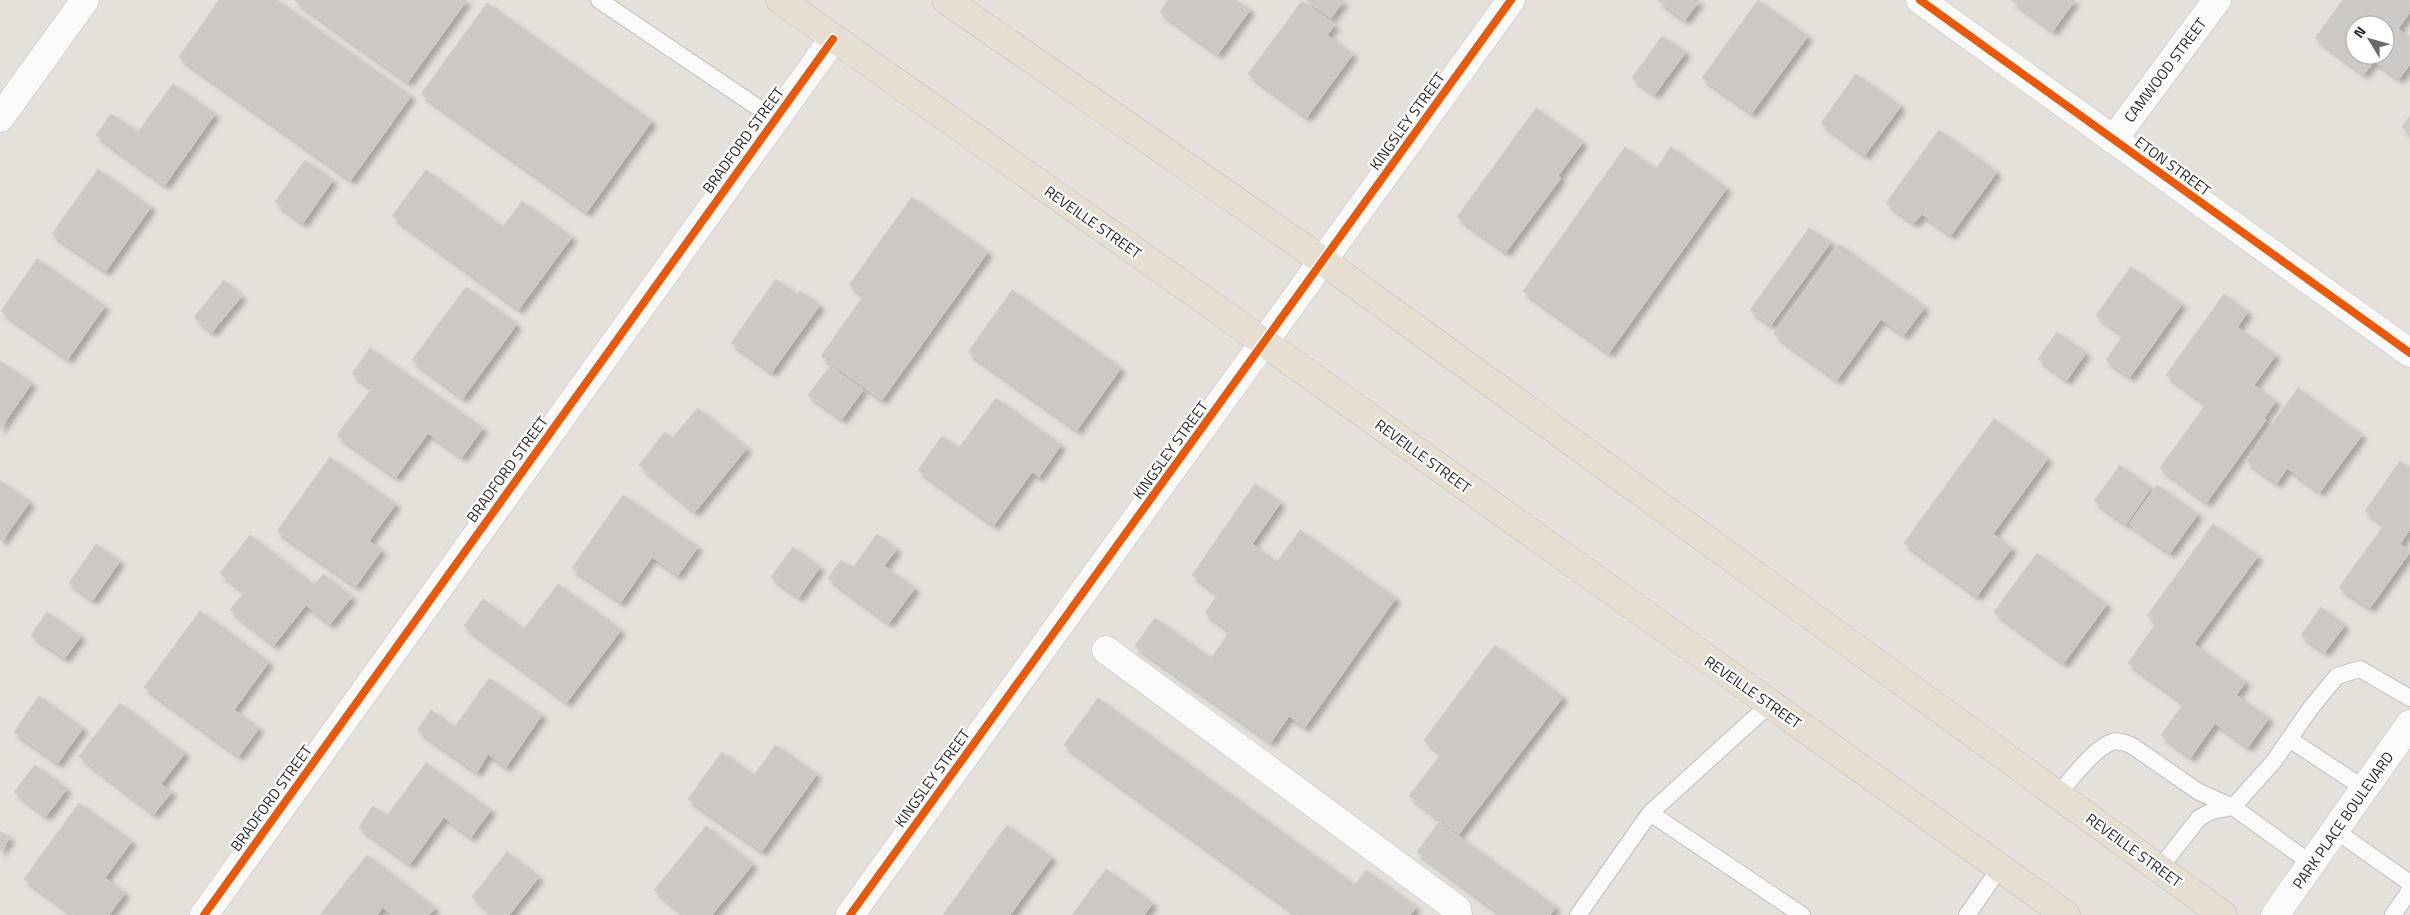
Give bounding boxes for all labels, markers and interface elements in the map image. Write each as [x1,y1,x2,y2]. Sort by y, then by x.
street label: CAMWOOD STREET [2118,13,2212,127]
north arrow [2345,15,2395,65]
text: N [2348,22,2371,42]
street label: KINGSLEY STREET [1364,67,1451,175]
street label: BRADFORD STREET [696,82,790,198]
street label: ETON STREET [2130,131,2216,202]
street label: REVEILLE STREET [1040,180,1146,264]
street label: KINGSLEY STREET [1127,396,1214,504]
street label: BRADFORD STREET [460,411,554,527]
street label: REVEILLE STREET [1370,413,1476,499]
street label: REVEILLE STREET [1700,650,1806,734]
street label: KINGSLEY STREET [889,724,976,832]
street label: BRADFORD STREET [224,740,318,856]
street label: PARK PLACE BOULEVARD [2287,746,2399,894]
street label: REVEILLE STREET [2081,807,2187,893]

